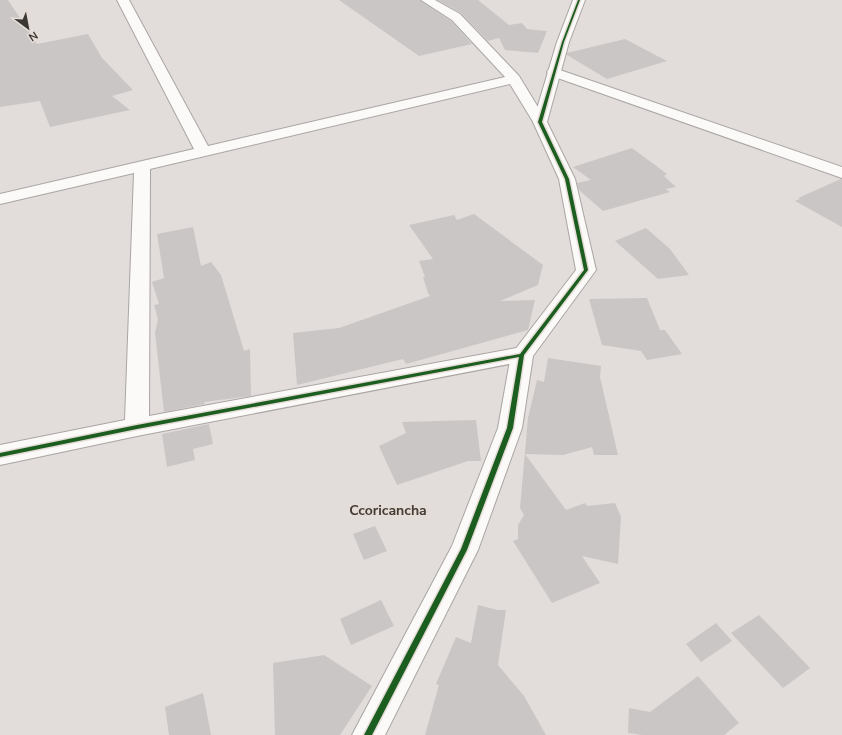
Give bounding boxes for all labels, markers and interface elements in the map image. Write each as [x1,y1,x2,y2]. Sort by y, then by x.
north arrow [8,8,48,48]
text: N [26,28,41,45]
district label: Ccoricancha [349,501,427,520]

